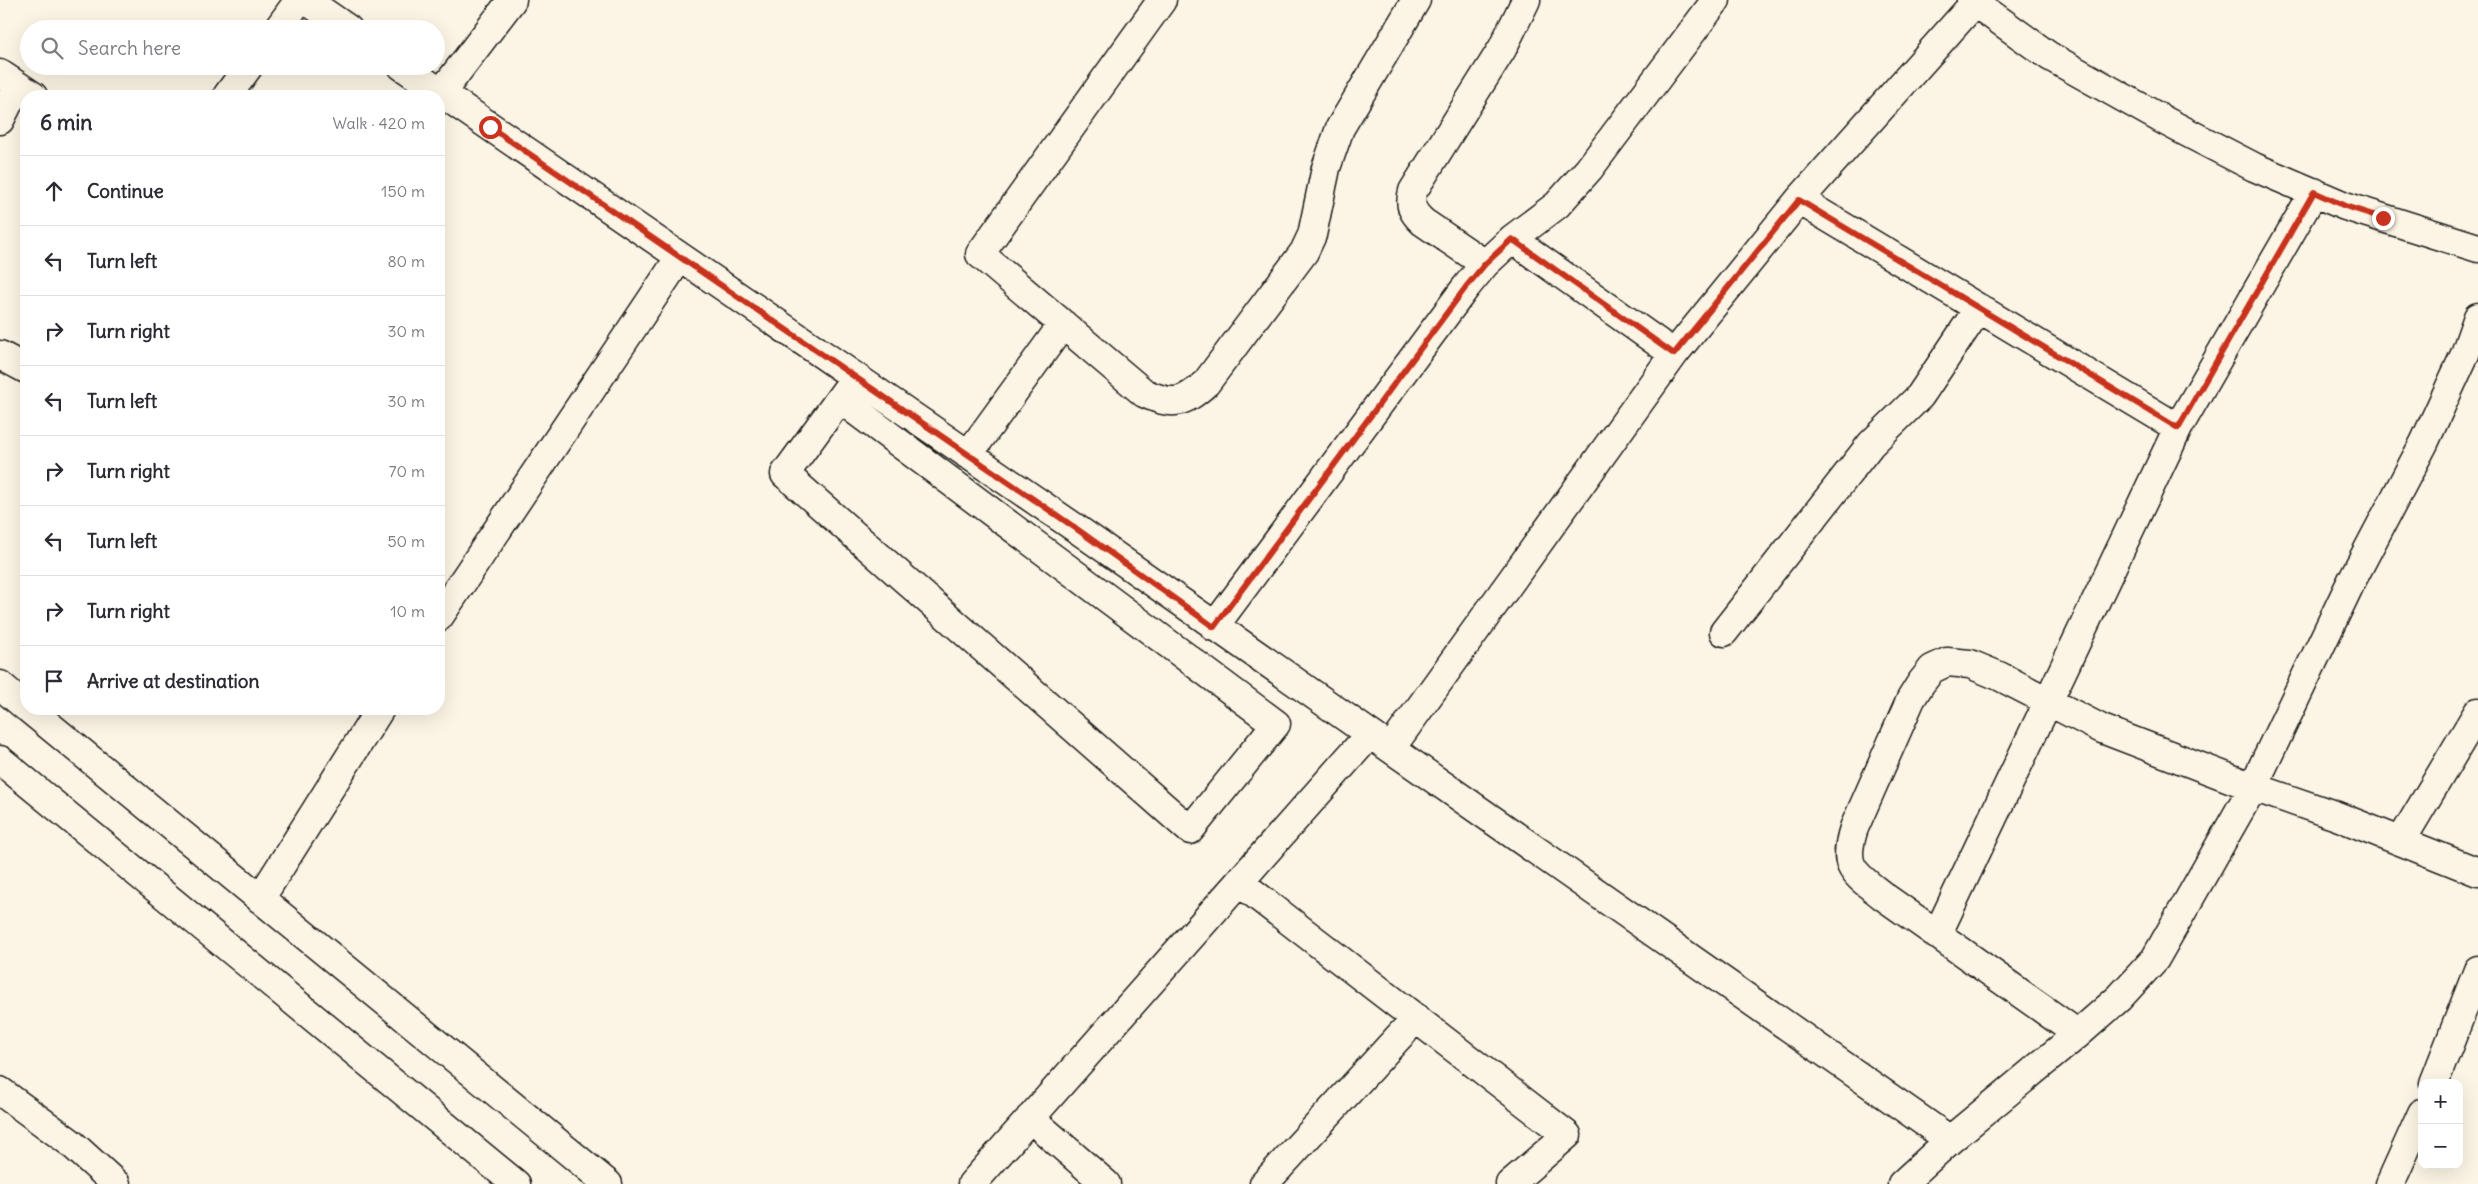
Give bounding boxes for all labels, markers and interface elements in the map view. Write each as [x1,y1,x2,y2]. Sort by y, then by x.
search box [20,20,445,75]
icon: search [38,34,66,62]
text: Search here [78,36,181,60]
text: 6 min [40,109,92,136]
text: Walk · 420 m [333,113,425,133]
route start [479,116,502,139]
icon: ahead [40,177,68,205]
text: Continue [87,179,164,203]
text: 150 m [381,181,425,201]
route end [2372,207,2395,230]
icon: left [40,247,68,275]
text: Turn left [87,249,157,273]
text: 80 m [387,251,425,271]
icon: right [40,317,68,345]
text: Turn right [87,319,170,343]
text: 30 m [388,321,425,341]
icon: left [40,387,68,415]
text: Turn left [87,389,157,413]
text: 30 m [388,391,425,411]
icon: right [40,457,68,485]
text: Turn right [87,459,170,483]
text: 70 m [389,461,425,481]
icon: left [40,527,68,555]
text: Turn left [87,529,157,553]
text: 50 m [387,531,425,551]
icon: right [40,597,68,625]
text: Turn right [87,599,170,623]
text: 10 m [390,601,425,621]
icon: arrive [40,667,68,695]
text: Arrive at destination [87,669,260,693]
map controls [2418,1079,2463,1169]
button: + [2418,1079,2463,1124]
button: − [2418,1124,2463,1169]

